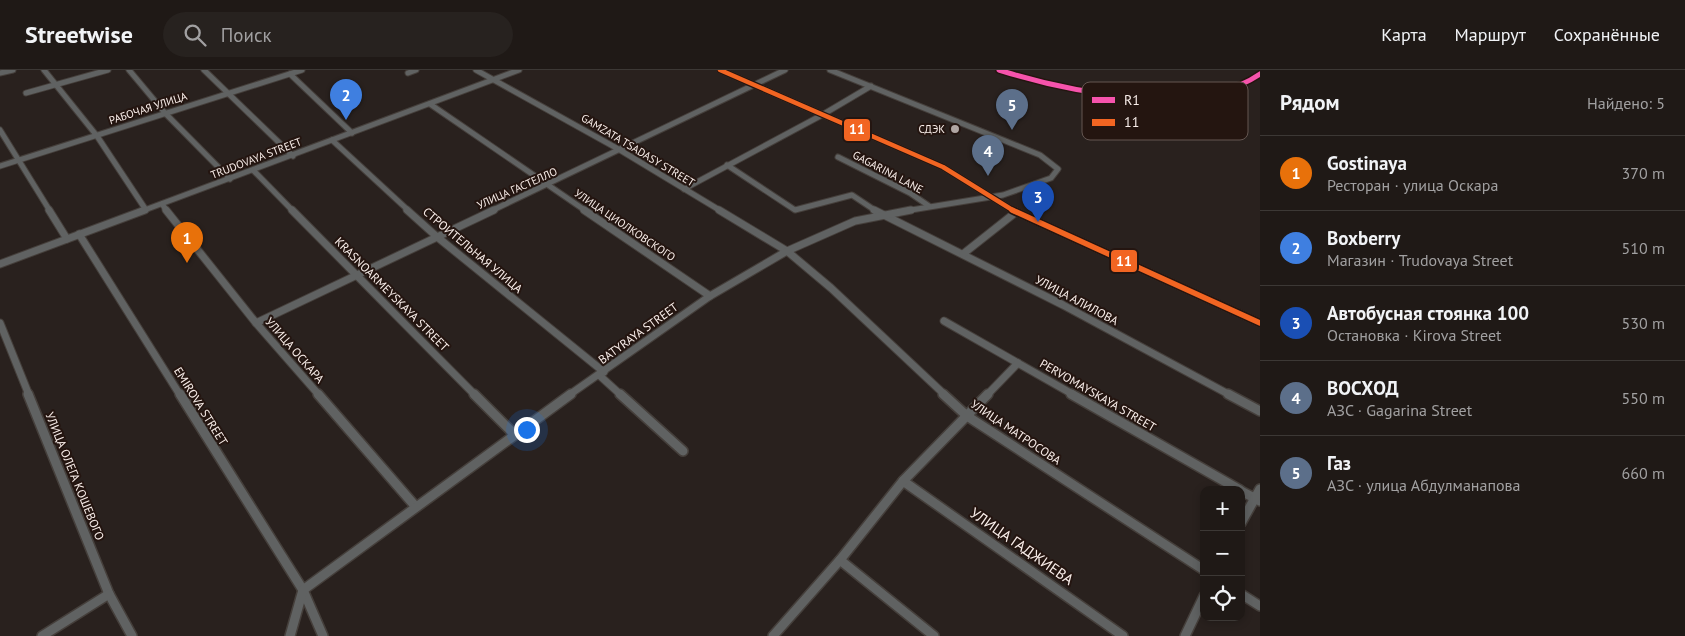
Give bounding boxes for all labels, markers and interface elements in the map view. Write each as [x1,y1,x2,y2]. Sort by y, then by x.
search box [163,12,513,57]
text: Streetwise [25,19,133,50]
icon: search [181,21,209,49]
text: Поиск [221,23,272,47]
text: Карта [1381,23,1427,46]
text: Маршрут [1455,23,1526,46]
text: Сохранённые [1554,23,1660,46]
pin: 2 [330,79,362,120]
legend [1082,82,1248,140]
street label: РАБОЧАЯ УЛИЦА [107,89,189,127]
pin: 5 [996,89,1028,130]
text: Рядом [1280,89,1339,116]
text: R1 [1124,91,1140,109]
text: Найдено: 5 [1587,93,1665,113]
street label: GAMZATA TSADASY STREET [579,111,697,189]
text: 11 [1124,113,1139,131]
line badge: 11 [843,118,871,142]
text: 11 [849,120,865,138]
place label: СДЭК [919,122,945,136]
marker: СДЭК [949,123,961,135]
street label: TRUDOVAYA STREET [208,134,304,182]
pin: 4 [972,135,1004,176]
street label: GAGARINA LANE [850,148,926,196]
text: Gostinaya [1327,151,1407,175]
text: 1 [1291,163,1301,183]
text: 370 m [1622,163,1665,183]
street label: УЛИЦА ГАСТЕЛЛО [475,164,559,212]
text: Ресторан · улица Оскара [1327,175,1498,195]
pin: 3 [1022,181,1054,222]
street label: УЛИЦА ЦИОЛКОВСКОГО [572,186,678,264]
street label: СТРОИТЕЛЬНАЯ УЛИЦА [420,204,526,296]
pin: 1 [171,222,203,263]
text: Boxberry [1327,226,1400,250]
street label: KRASNOARMEYSKAYA STREET [332,234,452,354]
text: 2 [1291,238,1301,258]
text: 510 m [1622,238,1665,258]
line badge: 11 [1110,249,1138,273]
text: Магазин · Trudovaya Street [1327,250,1513,270]
text: 11 [1116,252,1132,270]
street label: УЛИЦА АЛИЛОВА [1033,272,1121,328]
street label: BATYRAYA STREET [595,299,681,367]
text: Автобусная стоянка 100 [1327,301,1529,325]
text: 3 [1291,313,1301,333]
text: 530 m [1622,313,1665,333]
street label: УЛИЦА ОСКАРА [262,314,328,386]
text: Остановка · Kirova Street [1327,325,1501,345]
street label: PERVOMAYSKAYA STREET [1037,356,1159,435]
street label: EMIROVA STREET [171,364,231,448]
text: ВОСХОД [1327,376,1399,400]
text: 4 [1291,388,1301,408]
text: 550 m [1622,388,1665,408]
street label: УЛИЦА МАТРОСОВА [968,396,1064,468]
text: АЗС · Gagarina Street [1327,400,1472,420]
street label: УЛИЦА ОЛЕГА КОШЕВОГО [42,410,108,542]
your location [514,417,540,443]
text: Газ [1327,451,1351,475]
text: 5 [1291,463,1301,483]
text: 660 m [1622,463,1665,483]
text: АЗС · улица Абдулманапова [1327,475,1520,495]
map controls [1200,486,1245,621]
button: + [1200,486,1245,531]
street label: УЛИЦА ГАДЖИЕВА [967,503,1078,589]
button: − [1200,531,1245,576]
button: locate [1200,576,1245,621]

